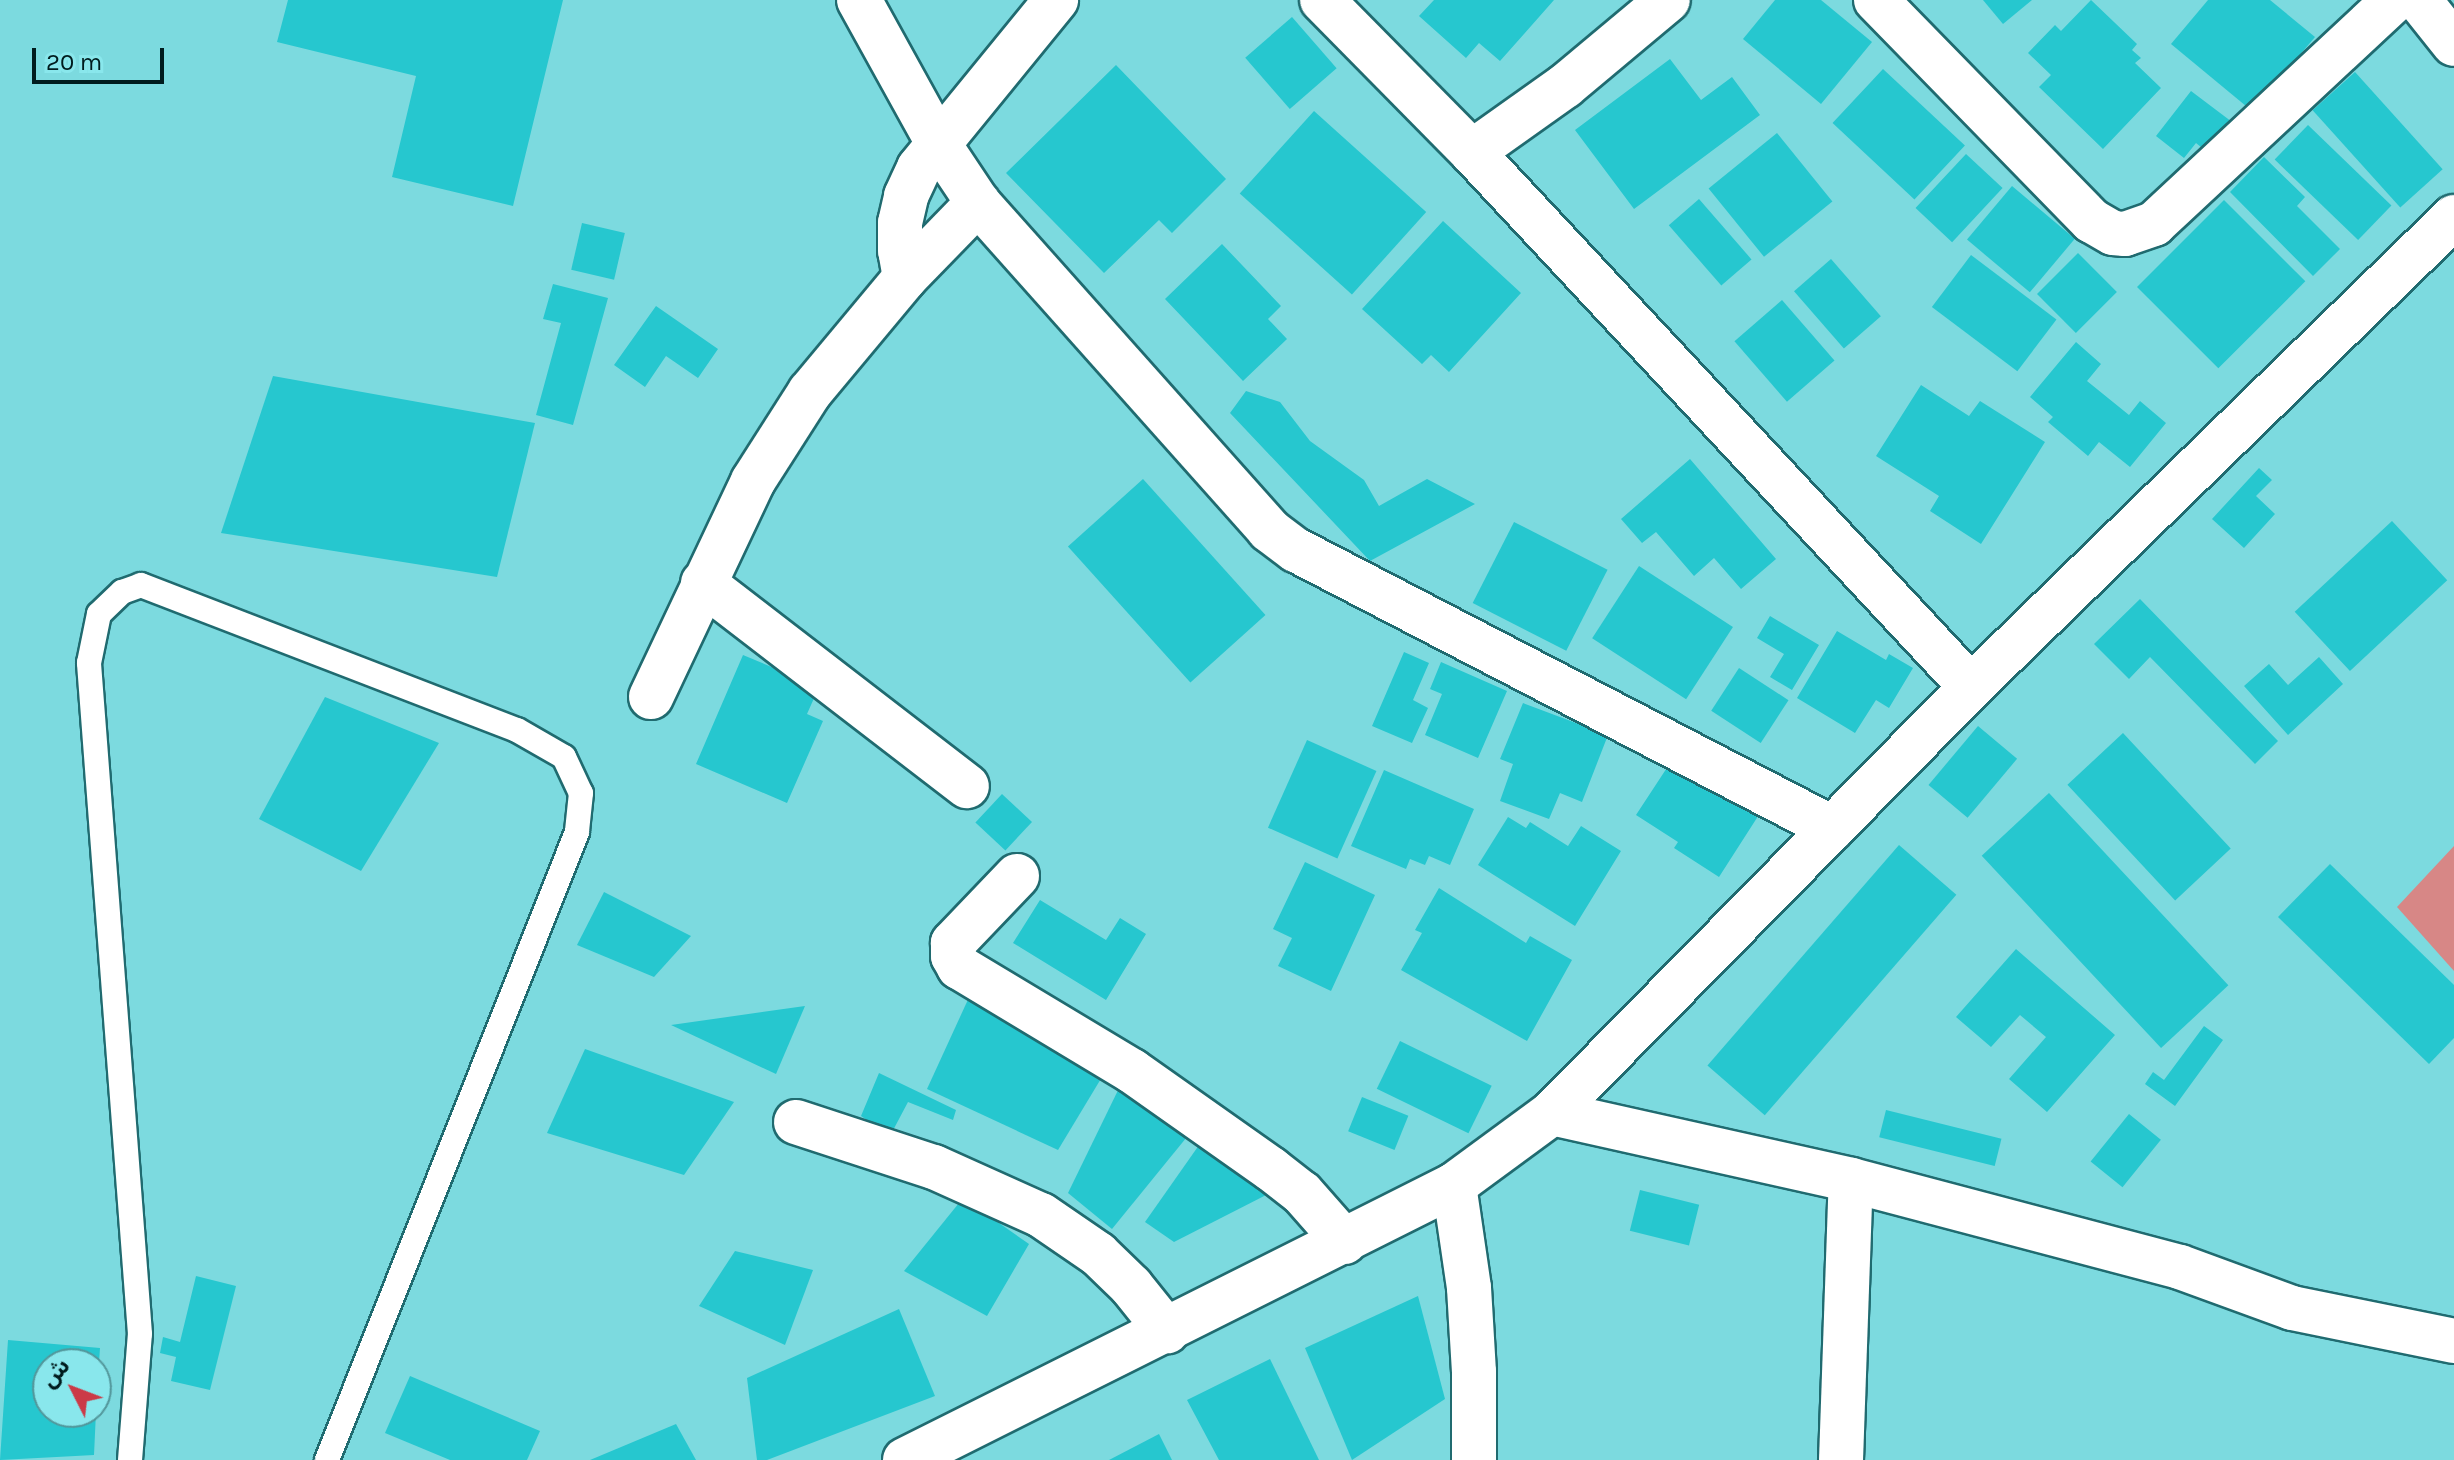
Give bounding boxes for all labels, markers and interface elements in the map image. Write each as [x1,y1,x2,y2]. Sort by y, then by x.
scale bar [36,32,168,82]
text: 20 m [46,48,102,76]
north arrow [32,1348,112,1428]
text: ش [36,1353,75,1393]

